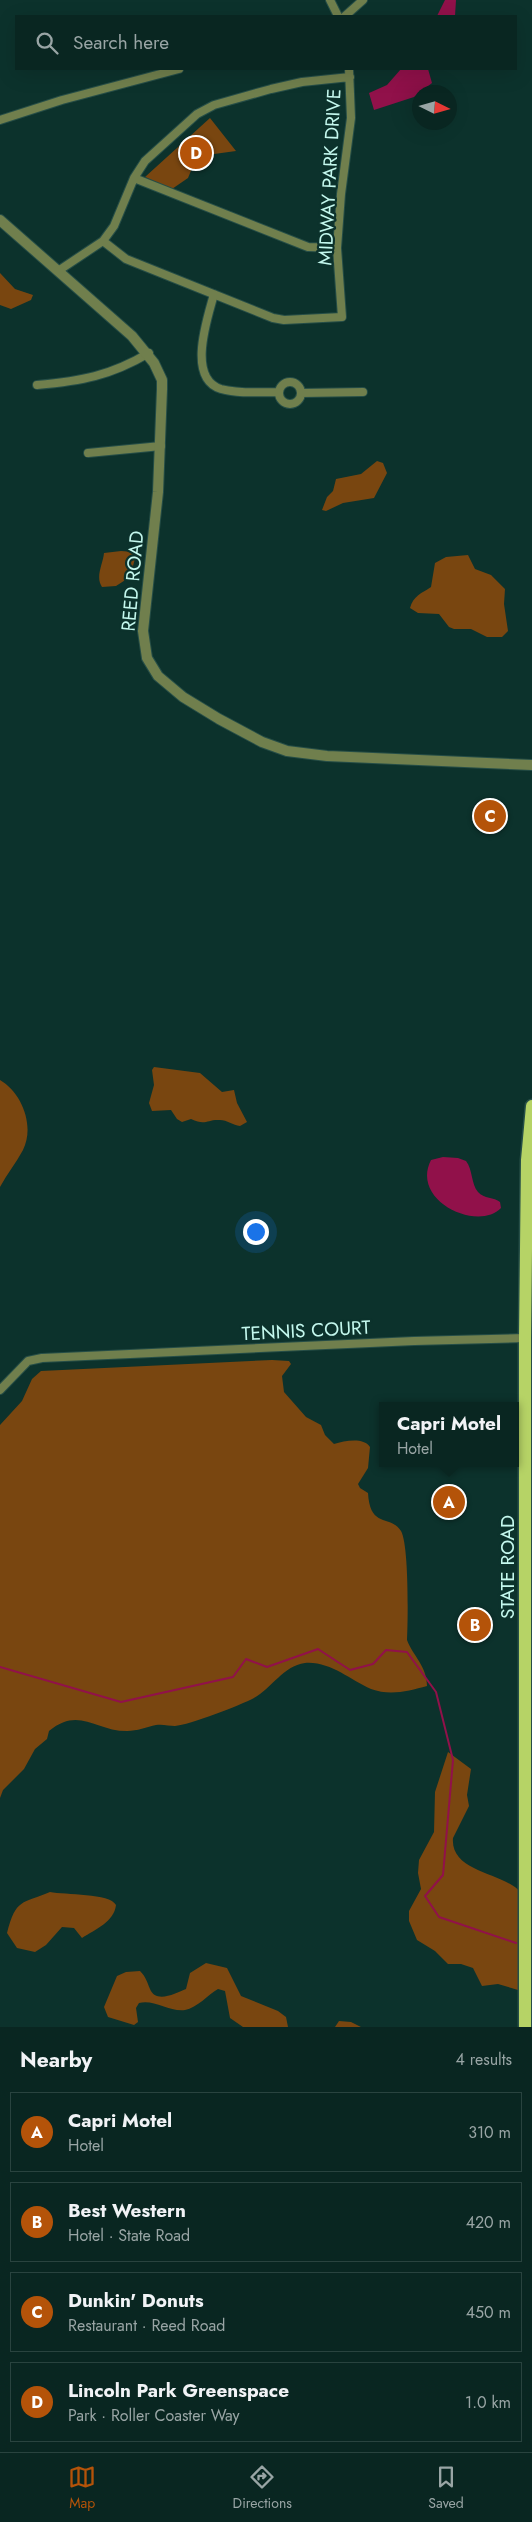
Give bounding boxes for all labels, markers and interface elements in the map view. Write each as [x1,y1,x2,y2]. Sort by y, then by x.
search box [15,15,517,70]
icon: search [33,29,61,57]
text: Search here [73,29,169,56]
north arrow [412,85,457,130]
street label: MIDWAY PARK DRIVE [311,88,348,266]
pin: D [180,134,212,172]
street label: REED ROAD [115,530,150,632]
pin: C [474,797,506,835]
your location [243,1219,269,1245]
street label: TENNIS COURT [241,1314,371,1347]
popup [379,1402,519,1467]
text: Capri Motel [397,1410,501,1437]
text: Hotel [397,1437,433,1460]
pin: A [433,1483,465,1521]
street label: STATE ROAD [494,1515,521,1619]
pin: B [459,1606,491,1644]
text: Nearby [20,2045,92,2075]
text: 4 results [456,2048,512,2071]
text: Capri Motel [68,2107,172,2134]
text: A [31,2121,43,2144]
text: 310 m [468,2121,511,2144]
text: Hotel [68,2134,104,2157]
text: Best Western [68,2197,186,2224]
text: B [32,2211,42,2234]
text: 420 m [466,2211,511,2234]
text: Hotel · State Road [68,2224,190,2247]
text: Dunkin' Donuts [68,2287,204,2314]
text: C [31,2301,43,2324]
text: 450 m [466,2301,511,2324]
text: Restaurant · Reed Road [68,2314,225,2337]
text: Lincoln Park Greenspace [68,2377,289,2404]
text: D [31,2391,43,2414]
text: 1.0 km [465,2391,511,2414]
text: Park · Roller Coaster Way [68,2404,240,2427]
tab: Map [68,2463,96,2513]
tab: Directions [233,2463,292,2513]
tab: Saved [428,2463,464,2513]

